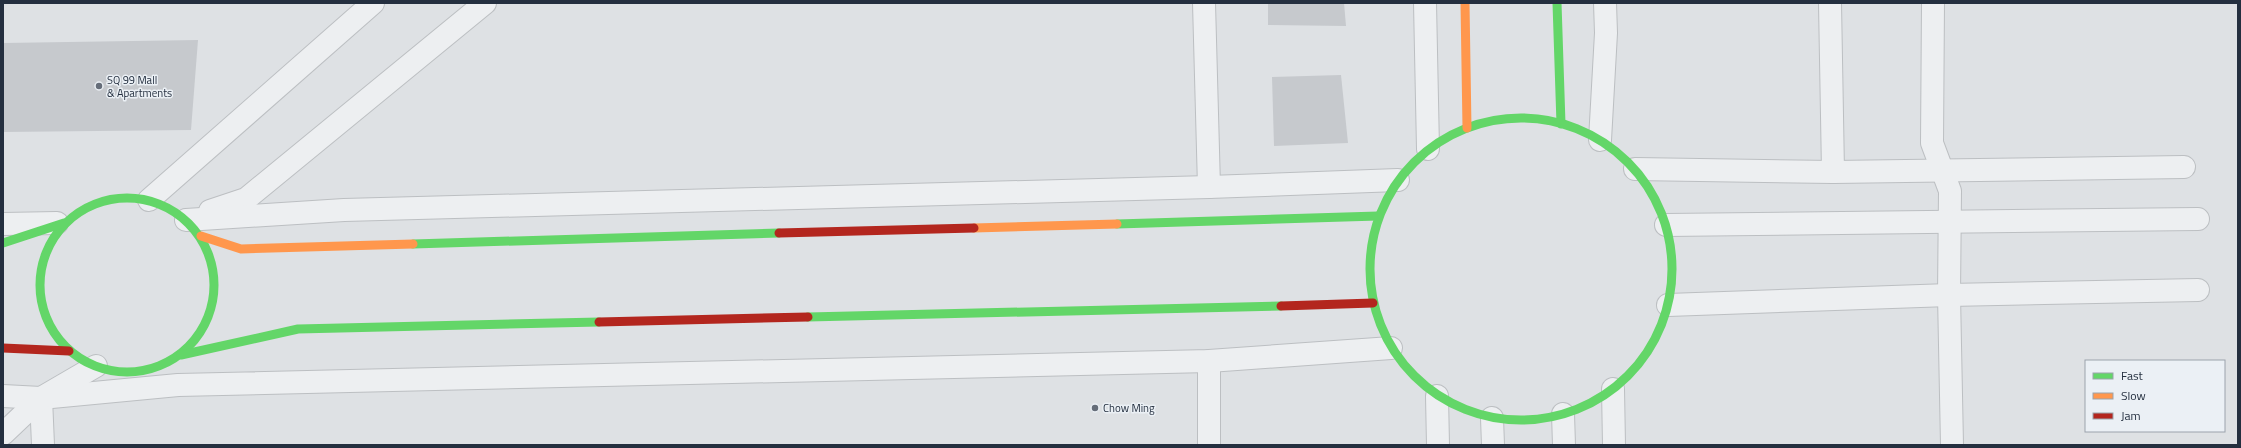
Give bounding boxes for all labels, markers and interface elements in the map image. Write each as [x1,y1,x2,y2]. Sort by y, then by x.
place label: SQ 99 Mall & Apartments [107,72,172,101]
marker: SQ 99 Mall & Apartments [94,81,104,91]
legend [2085,360,2225,432]
text: Fast [2121,366,2144,385]
text: Slow [2121,386,2146,405]
place label: Chow Ming [1103,400,1155,416]
marker: Chow Ming [1090,403,1100,413]
text: Jam [2121,406,2141,425]

